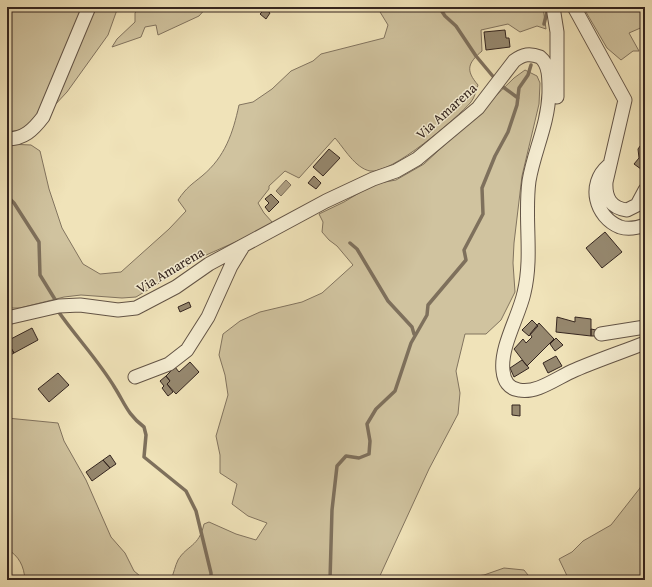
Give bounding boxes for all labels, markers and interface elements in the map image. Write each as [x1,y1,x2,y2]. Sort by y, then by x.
street label: Via Amarena [411,78,481,144]
street label: Via Amarena [132,242,208,298]

